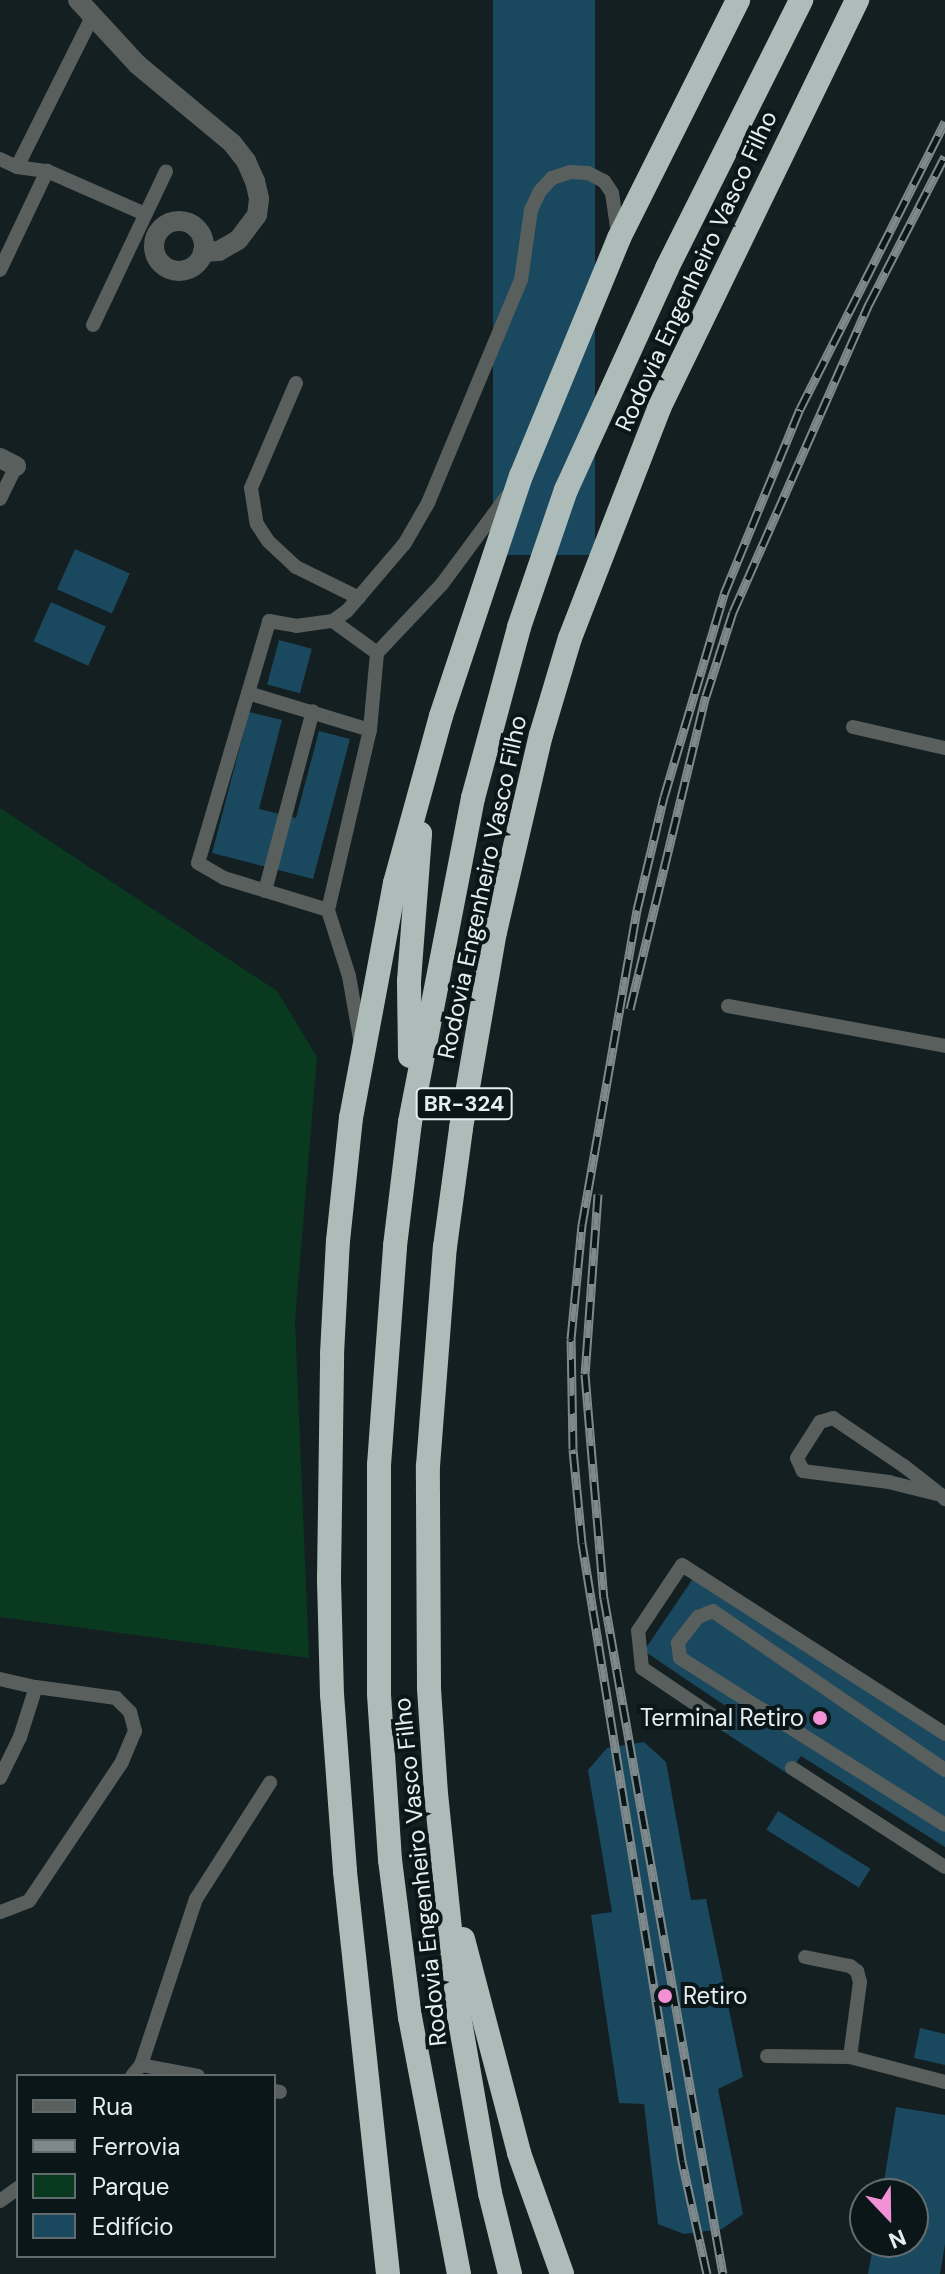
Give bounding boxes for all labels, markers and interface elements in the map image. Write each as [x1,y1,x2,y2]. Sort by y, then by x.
street label: Rodovia Engenheiro Vasco Filho [609,106,783,436]
street label: Rodovia Engenheiro Vasco Filho [431,713,533,1061]
road number: BR-324 [414,1086,514,1122]
street label: Rodovia Engenheiro Vasco Filho [387,1696,453,2048]
place label: Terminal Retiro [640,1704,804,1732]
marker: Terminal Retiro [811,1709,829,1727]
place label: Retiro [683,1982,748,2010]
marker: Retiro [654,1985,676,2007]
legend [16,2074,276,2258]
text: Rua [92,2091,133,2122]
text: Ferrovia [92,2131,180,2162]
text: Parque [92,2171,169,2202]
north arrow [849,2178,929,2258]
text: Edifício [92,2211,174,2242]
text: N [885,2222,910,2255]

